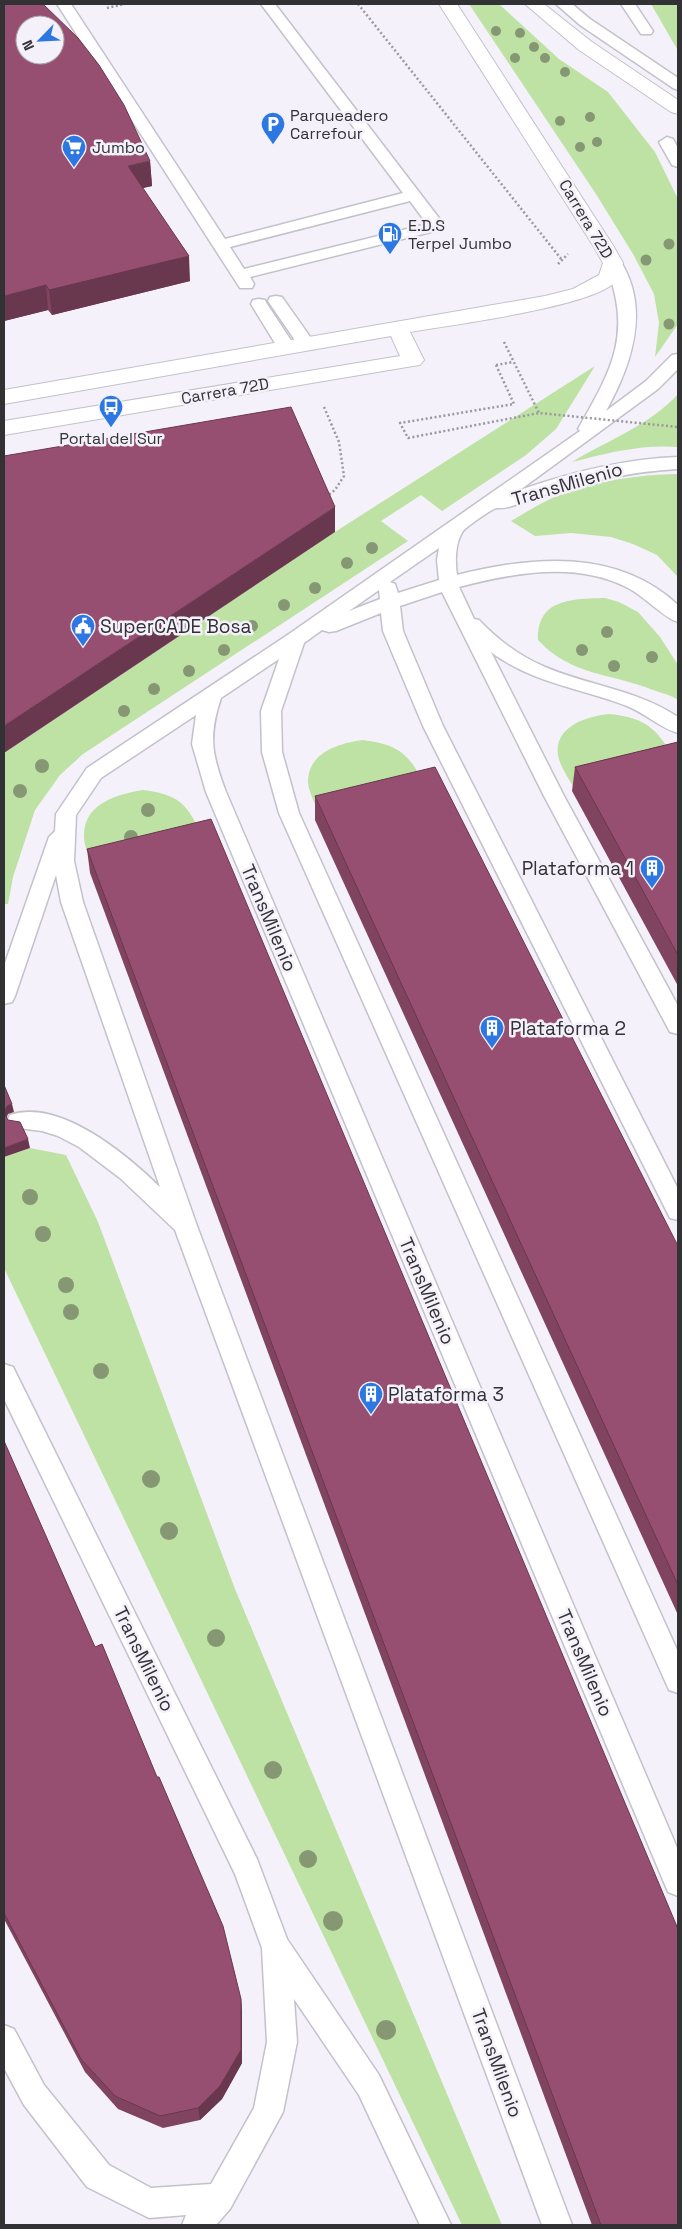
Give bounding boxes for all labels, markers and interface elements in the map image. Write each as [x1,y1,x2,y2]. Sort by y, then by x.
north arrow [15,15,65,65]
text: N [18,37,38,53]
place label: Parqueadero Carrefour [290,105,388,144]
parking icon: Parqueadero Carrefour [260,111,286,145]
supermarket icon: Jumbo [61,134,87,168]
place label: Jumbo [92,137,145,158]
street label: Carrera 72D [554,175,618,263]
place label: E.D.S Terpel Jumbo [408,215,512,254]
fuel station icon: E.D.S Terpel Jumbo [377,221,403,255]
street label: Carrera 72D [179,373,271,409]
bus stop icon: Portal del Sur [98,394,124,428]
place label: Portal del Sur [59,428,163,449]
street label: TransMilenio [509,456,625,512]
public building icon: SuperCADE Bosa [70,613,96,647]
place label: SuperCADE Bosa [100,614,251,639]
building icon: Plataforma 1 [639,855,665,889]
place label: Plataforma 1 [522,856,634,881]
street label: TransMilenio [235,861,303,975]
building icon: Plataforma 2 [479,1015,505,1049]
place label: Plataforma 2 [510,1016,626,1041]
street label: TransMilenio [393,1234,461,1348]
building icon: Plataforma 3 [358,1381,384,1415]
place label: Plataforma 3 [388,1382,504,1407]
street label: TransMilenio [108,1602,180,1716]
street label: TransMilenio [551,1606,619,1720]
street label: TransMilenio [466,2005,528,2121]

